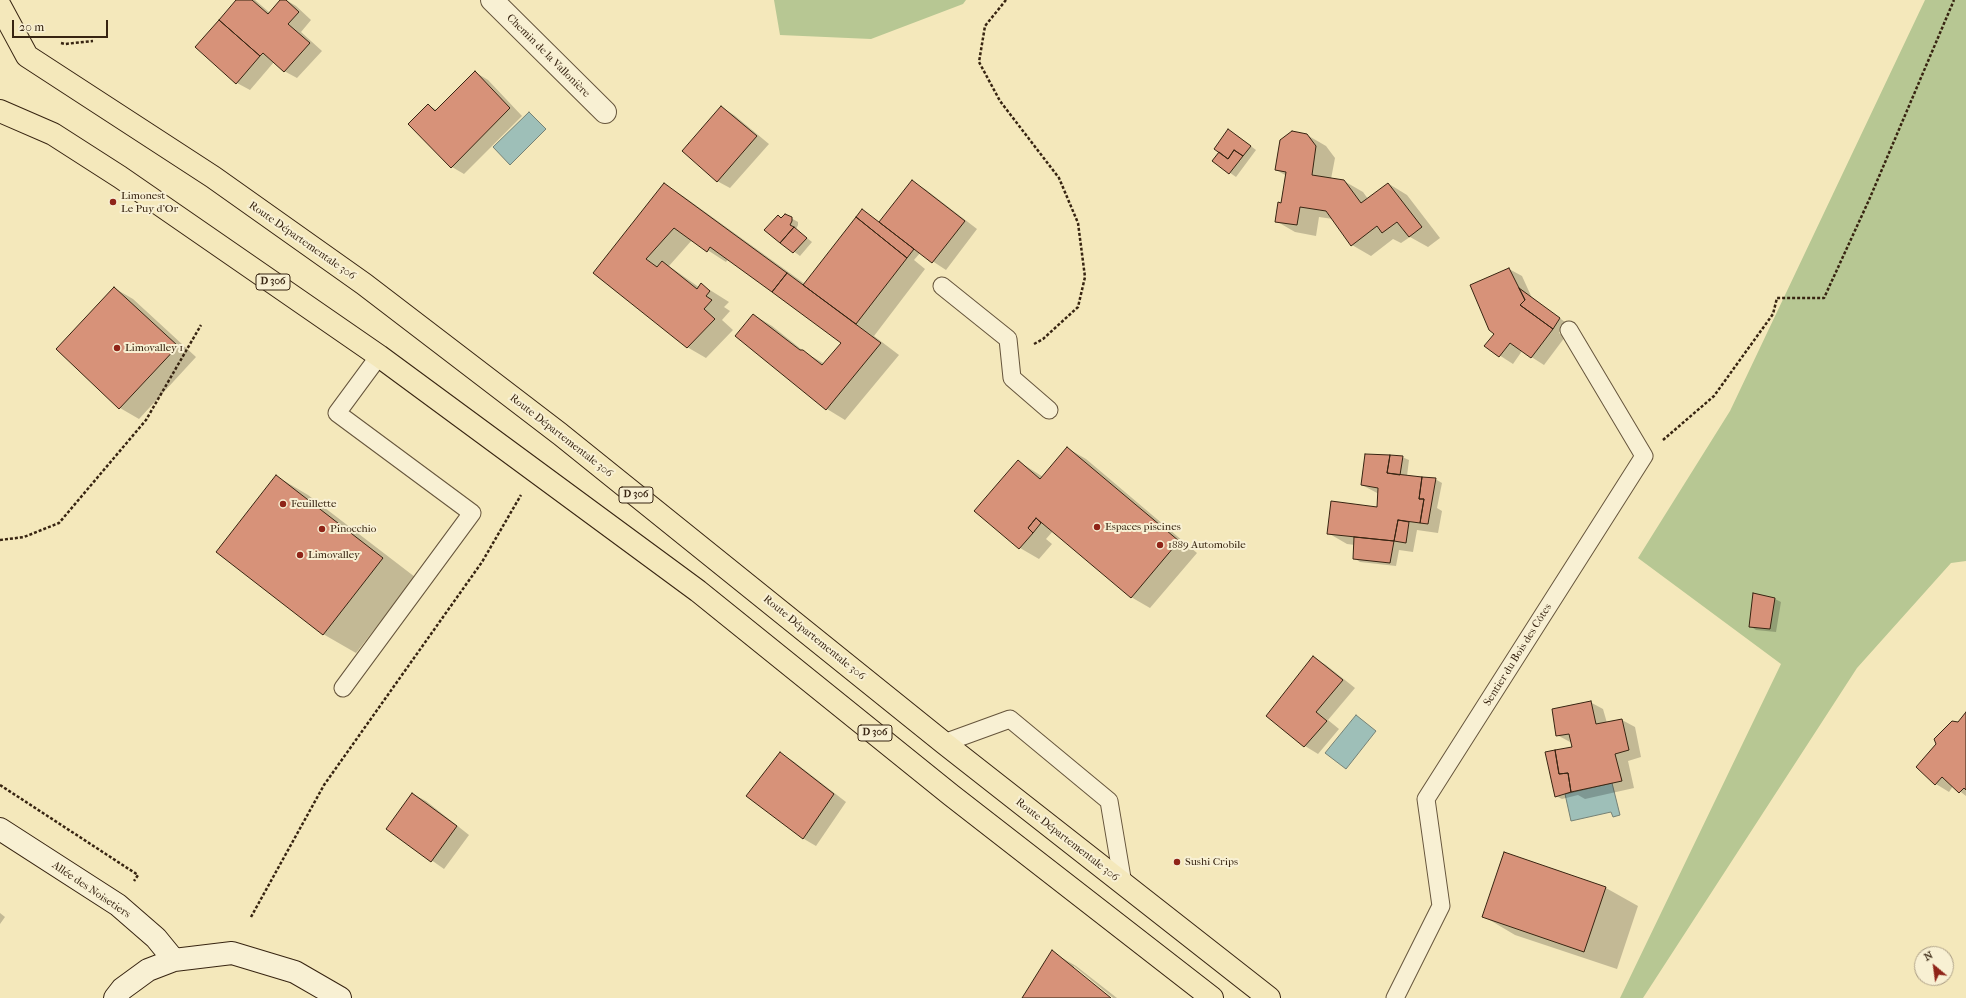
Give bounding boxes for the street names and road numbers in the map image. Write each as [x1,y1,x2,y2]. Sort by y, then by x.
street label: Chemin de la Vallonière [504,12,592,100]
street label: Route Départementale 306 [246,199,358,283]
road number: D 306 [256,274,290,290]
street label: Route Départementale 306 [507,392,615,480]
road number: D 306 [619,487,653,503]
street label: Route Départementale 306 [760,593,868,683]
street label: Sentier du Bois des Côtes [1481,601,1555,709]
road number: D 306 [858,725,892,741]
street label: Route Départementale 306 [1013,796,1121,884]
street label: Allée des Noisetiers [49,859,133,921]

